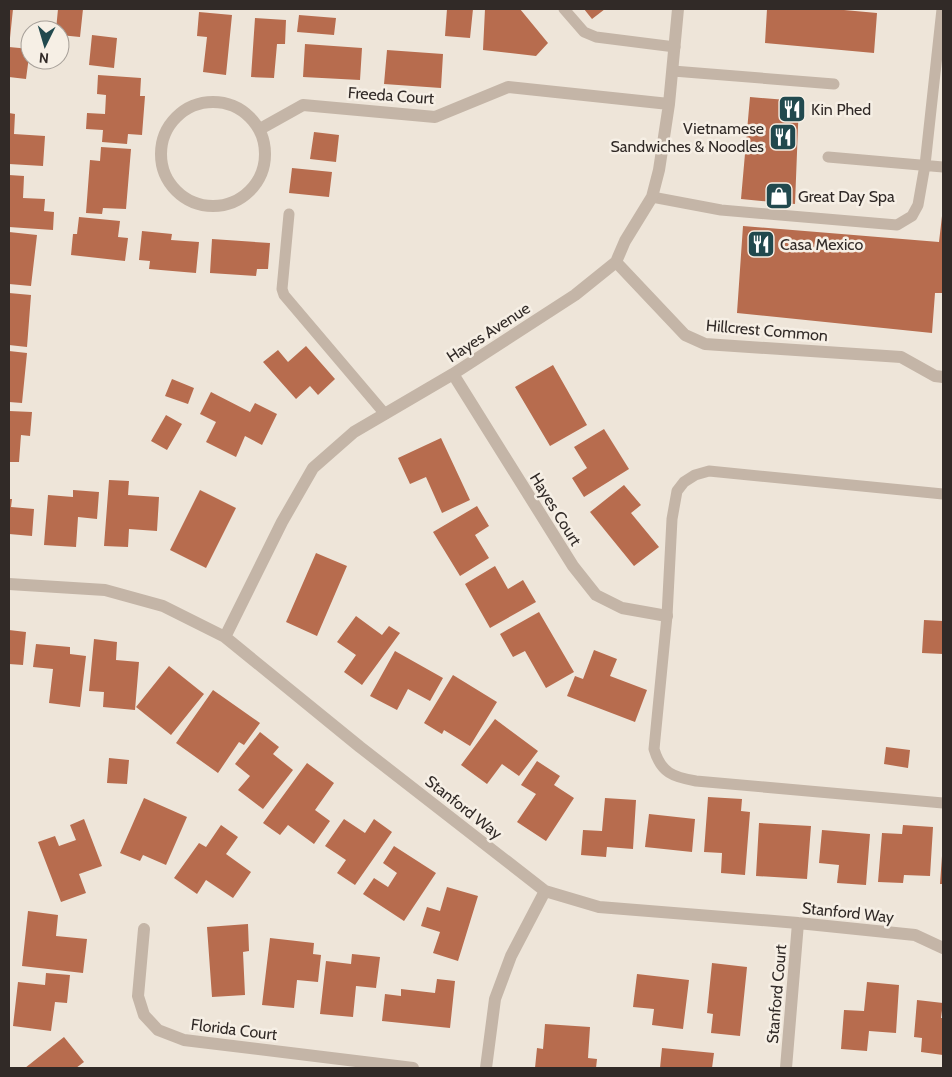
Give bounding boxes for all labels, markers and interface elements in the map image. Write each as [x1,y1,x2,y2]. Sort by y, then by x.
north arrow [20,20,70,70]
text: N [38,49,50,67]
street label: Freeda Court [347,83,435,108]
restaurant icon: Kin Phed [777,94,807,124]
place label: Kin Phed [811,100,871,119]
place label: Vietnamese Sandwiches & Noodles [610,119,764,156]
restaurant icon: Vietnamese Sandwiches & Noodles [768,122,798,152]
shop icon: Great Day Spa [764,181,794,211]
place label: Great Day Spa [798,187,895,206]
restaurant icon: Casa Mexico [746,229,776,259]
place label: Casa Mexico [780,235,863,254]
street label: Hayes Avenue [443,298,534,366]
street label: Hillcrest Common [705,316,829,345]
street label: Hayes Court [526,469,586,550]
street label: Stanford Way [421,772,506,843]
street label: Stanford Way [801,898,895,927]
street label: Stanford Court [763,943,790,1044]
street label: Florida Court [190,1015,279,1044]

